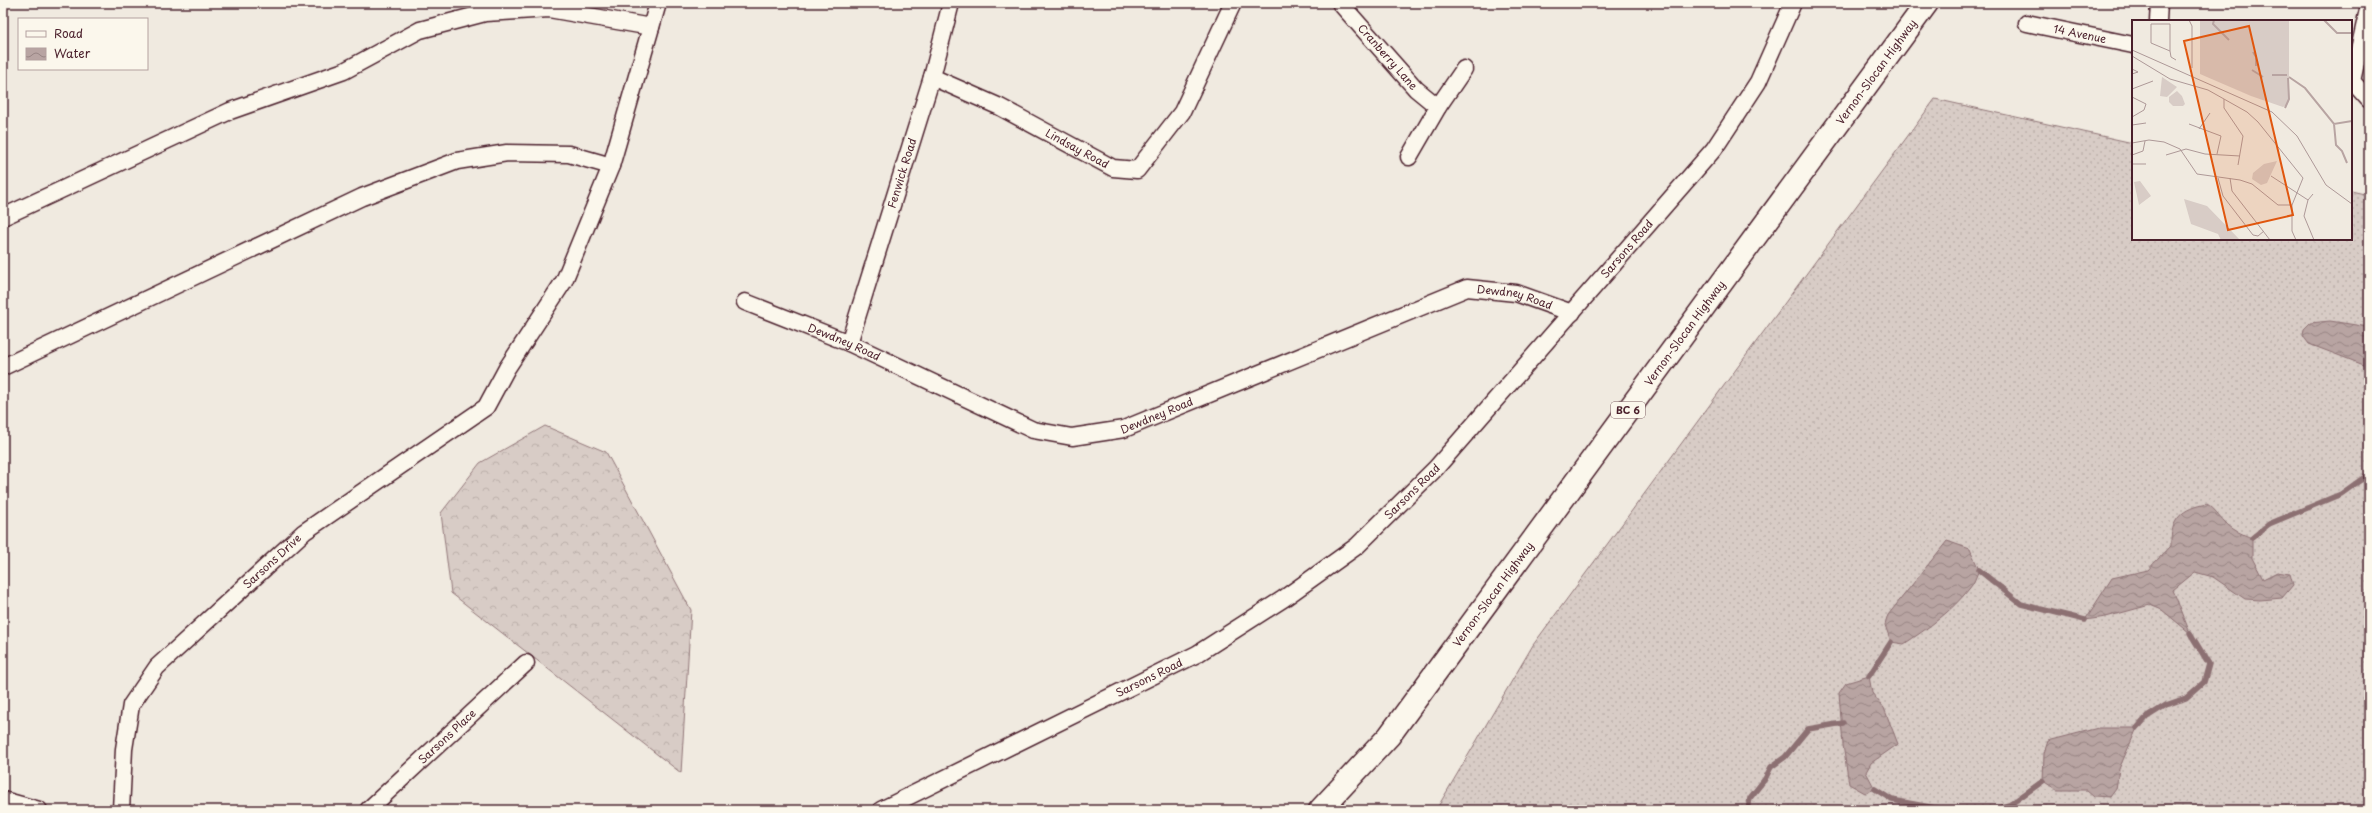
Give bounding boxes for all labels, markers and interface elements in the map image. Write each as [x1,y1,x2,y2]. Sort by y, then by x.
street label: Vernon-Slocan Highway [1832,15,1920,128]
legend [18,18,148,70]
street label: Cranberry Lane [1354,20,1422,93]
street label: 14 Avenue [2052,20,2108,47]
inset map [2132,20,2352,240]
text: Road [54,24,83,42]
text: Water [54,44,91,62]
street label: Lindsay Road [1043,124,1112,172]
street label: Fenwick Road [883,136,920,210]
street label: Sarsons Road [1596,216,1657,282]
street label: Vernon-Slocan Highway [1640,277,1729,389]
street label: Dewdney Road [1476,280,1555,313]
street label: Dewdney Road [806,319,883,365]
street label: Dewdney Road [1118,392,1196,438]
road number: BC 6 [1611,402,1645,418]
street label: Sarsons Road [1380,460,1444,523]
street label: Sarsons Drive [239,529,305,592]
street label: Vernon-Slocan Highway [1448,538,1537,650]
street label: Sarsons Road [1113,653,1185,701]
street label: Sarsons Place [414,705,480,767]

